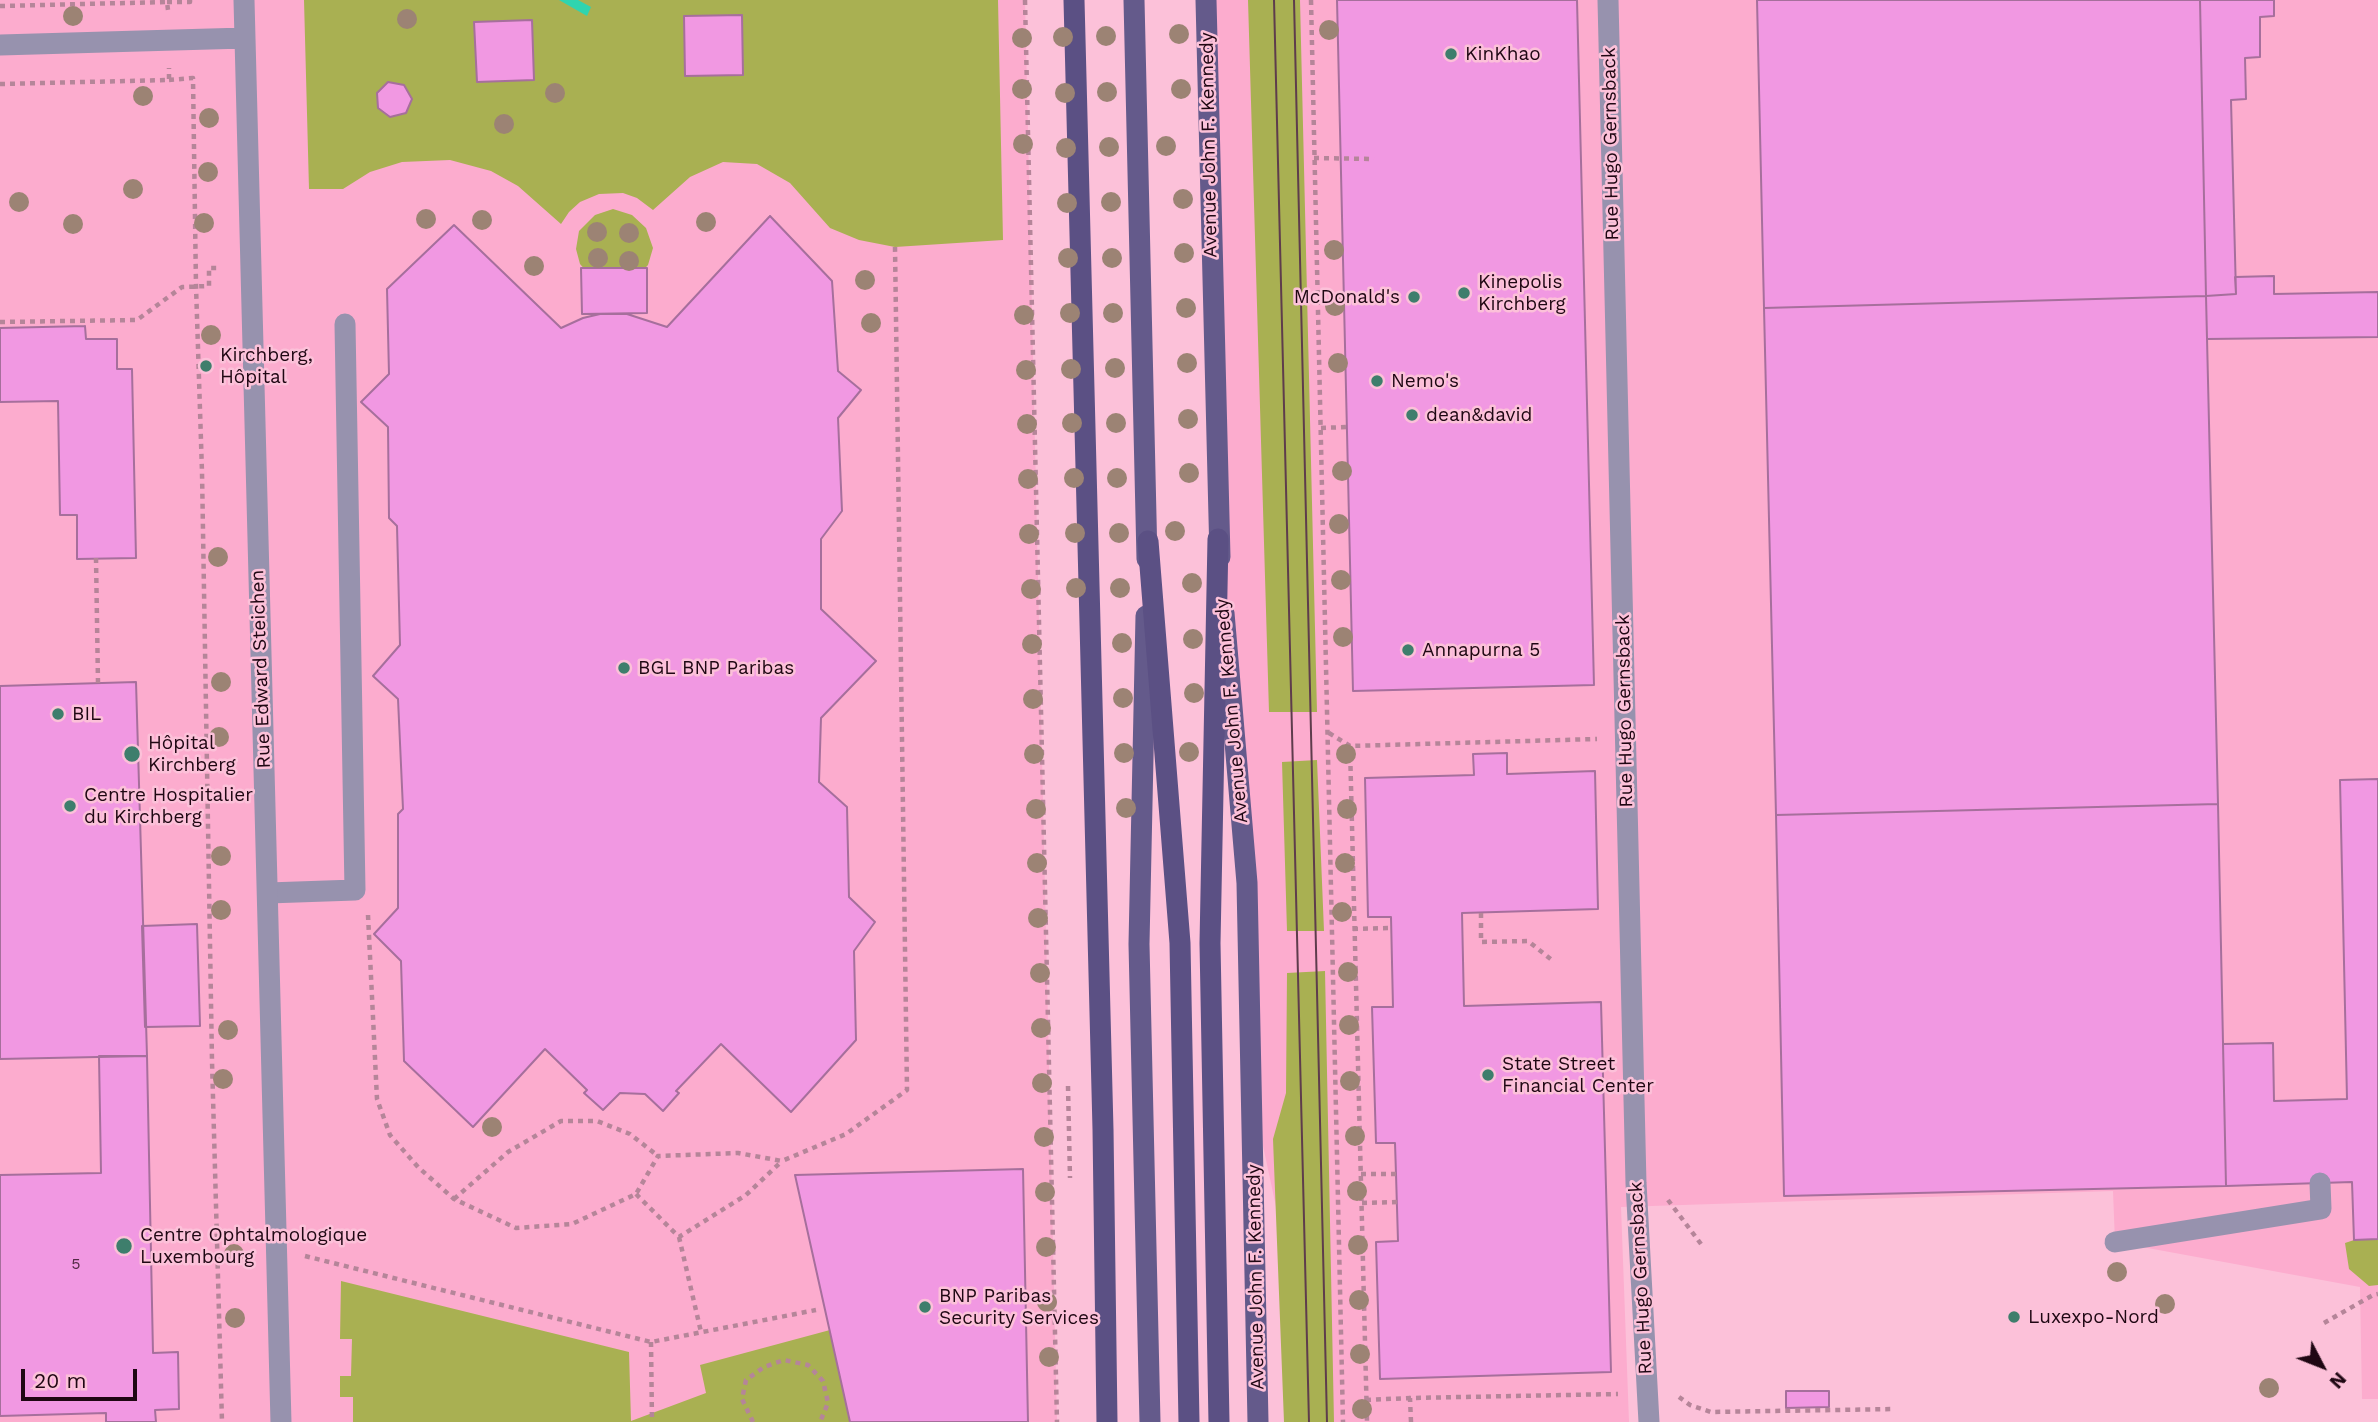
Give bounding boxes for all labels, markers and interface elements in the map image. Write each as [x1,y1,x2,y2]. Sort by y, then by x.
street label: Avenue John F. Kennedy [1196,32,1222,258]
place label: KinKhao [1465,43,1541,65]
marker: KinKhao [1443,46,1459,62]
street label: Rue Hugo Gernsback [1598,47,1624,241]
place label: Kinepolis Kirchberg [1478,271,1566,315]
marker: Kinepolis Kirchberg [1456,285,1472,301]
place label: McDonald's [1294,286,1400,308]
marker: McDonald's [1406,289,1422,305]
place label: Kirchberg, Hôpital [220,344,313,388]
marker: Kirchberg, Hôpital [198,358,214,374]
place label: Nemo's [1391,370,1459,392]
marker: Nemo's [1369,373,1385,389]
place label: dean&david [1426,404,1532,426]
marker: dean&david [1404,407,1420,423]
street label: Rue Edward Steichen [246,569,276,769]
street label: Avenue John F. Kennedy [1211,598,1253,824]
street label: Rue Hugo Gernsback [1612,614,1638,808]
place label: Annapurna 5 [1422,639,1540,661]
marker: Annapurna 5 [1400,642,1416,658]
place label: BGL BNP Paribas [638,657,794,679]
marker: BGL BNP Paribas [616,660,632,676]
place label: BIL [72,703,101,725]
marker: BIL [50,706,66,722]
place label: Hôpital Kirchberg [148,732,236,776]
marker: Hôpital Kirchberg [122,744,142,764]
place label: Centre Hospitalier du Kirchberg [84,784,253,828]
marker: Centre Hospitalier du Kirchberg [62,798,78,814]
place label: State Street Financial Center [1502,1053,1654,1097]
marker: State Street Financial Center [1480,1067,1496,1083]
street label: Avenue John F. Kennedy [1243,1164,1269,1390]
street label: Rue Hugo Gernsback [1625,1181,1657,1375]
place label: Centre Ophtalmologique Luxembourg [140,1224,367,1268]
marker: Centre Ophtalmologique Luxembourg [114,1236,134,1256]
house number: 5 [71,1254,81,1274]
place label: BNP Paribas Security Services [939,1285,1099,1329]
marker: BNP Paribas Security Services [917,1299,933,1315]
place label: Luxexpo-Nord [2028,1306,2159,1328]
marker: Luxexpo-Nord [2006,1309,2022,1325]
north arrow [2287,1331,2357,1401]
scale bar [24,1356,140,1400]
text: N [2325,1367,2351,1393]
text: 20 m [34,1368,86,1393]

